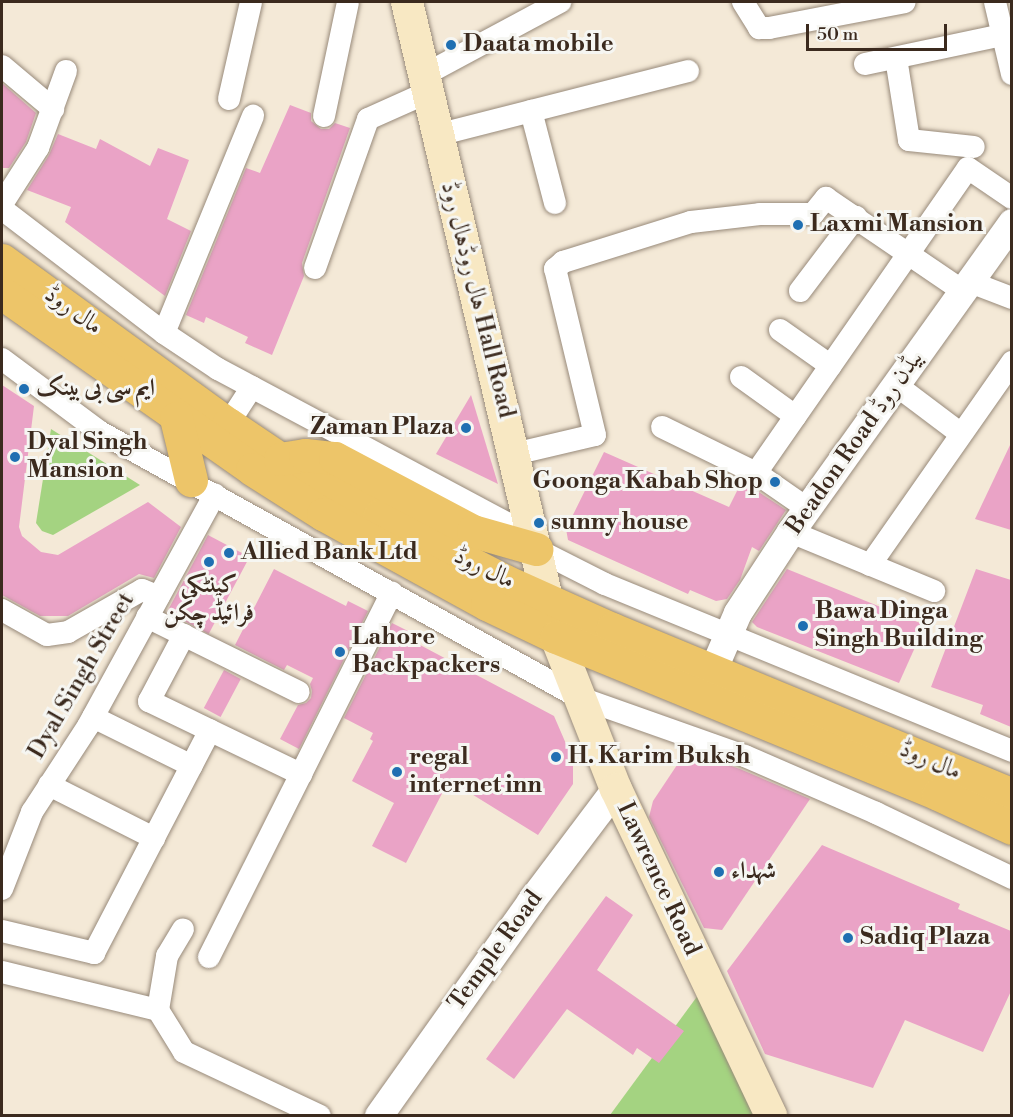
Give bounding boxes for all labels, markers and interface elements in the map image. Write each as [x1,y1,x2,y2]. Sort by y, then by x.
scale bar [809,12,950,50]
text: 50 m [817,23,858,46]
place label: Daata mobile [463,31,614,59]
marker: Daata mobile [444,38,458,52]
street label: ہال روڈہال روڈ Hall Road [434,179,520,421]
place label: Laxmi Mansion [810,211,983,239]
marker: Laxmi Mansion [791,218,805,232]
street label: مال روڈ [39,280,107,342]
street label: Beadon Road بیڈن روڈ [781,345,929,541]
place label: ایم سی بی بینک [36,375,155,403]
marker: ایم سی بی بینک [17,382,31,396]
place label: Zaman Plaza [311,414,454,442]
marker: Zaman Plaza [459,421,473,435]
place label: Dyal Singh Mansion [27,429,147,485]
marker: Dyal Singh Mansion [8,450,22,464]
place label: Goonga Kabab Shop [532,468,763,496]
marker: Goonga Kabab Shop [768,475,782,489]
place label: sunny house [551,509,688,537]
marker: sunny house [532,516,546,530]
place label: Allied Bank Ltd [241,539,418,567]
street label: مال روڈ [449,542,519,596]
marker: Allied Bank Ltd [222,546,236,560]
marker: کینٹکی فرائیڈ چکن [202,555,216,569]
place label: کینٹکی فرائیڈ چکن [164,572,254,628]
street label: Dyal Singh Street [23,588,141,764]
place label: Bawa Dinga Singh Building [815,598,983,654]
marker: Bawa Dinga Singh Building [796,619,810,633]
place label: Lahore Backpackers [352,624,500,680]
marker: Lahore Backpackers [333,645,347,659]
street label: مال روڈ [895,735,965,787]
place label: H. Karim Buksh [568,743,750,771]
place label: regal internet inn [409,744,542,800]
marker: H. Karim Buksh [549,750,563,764]
marker: regal internet inn [390,765,404,779]
street label: Lawrence Road [610,798,706,960]
place label: شہداء [731,858,776,886]
marker: شہداء [712,865,726,879]
street label: Temple Road [443,885,549,1017]
place label: Sadiq Plaza [860,924,990,952]
marker: Sadiq Plaza [841,931,855,945]

